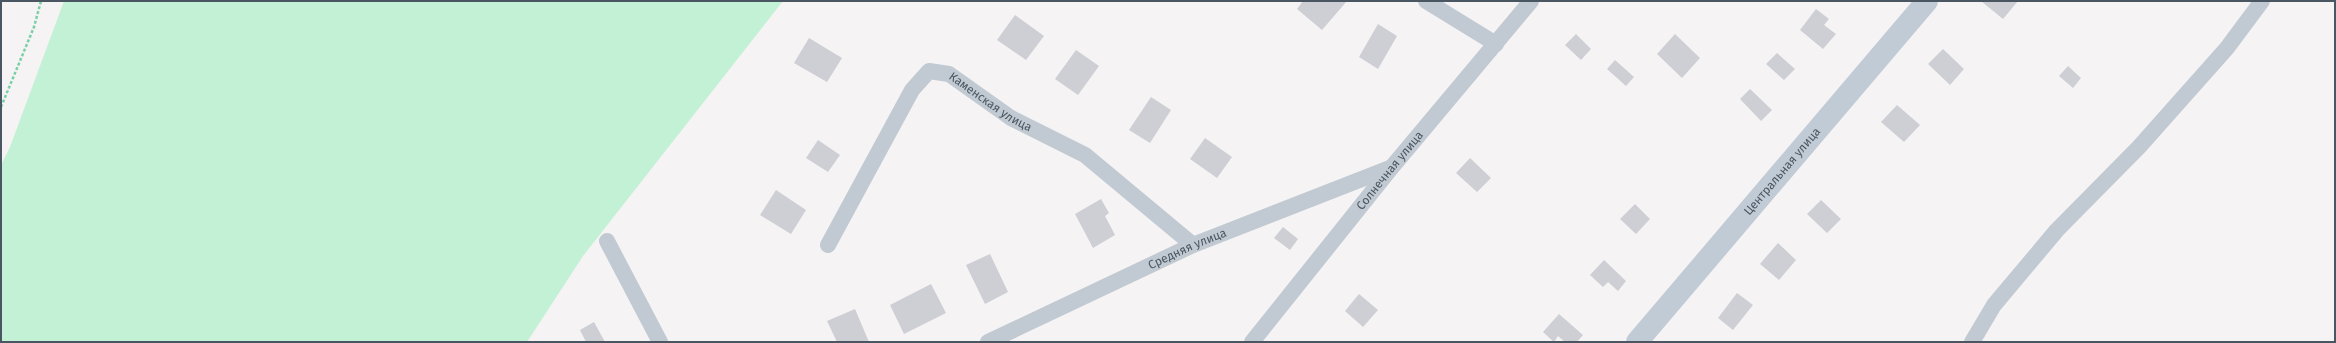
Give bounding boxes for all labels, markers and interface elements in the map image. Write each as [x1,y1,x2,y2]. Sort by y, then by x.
street label: Каменская улица [946,69,1034,134]
street label: Центральная улица [1741,125,1823,218]
street label: Солнечная улица [1354,128,1426,213]
street label: Средняя улица [1146,226,1228,272]

